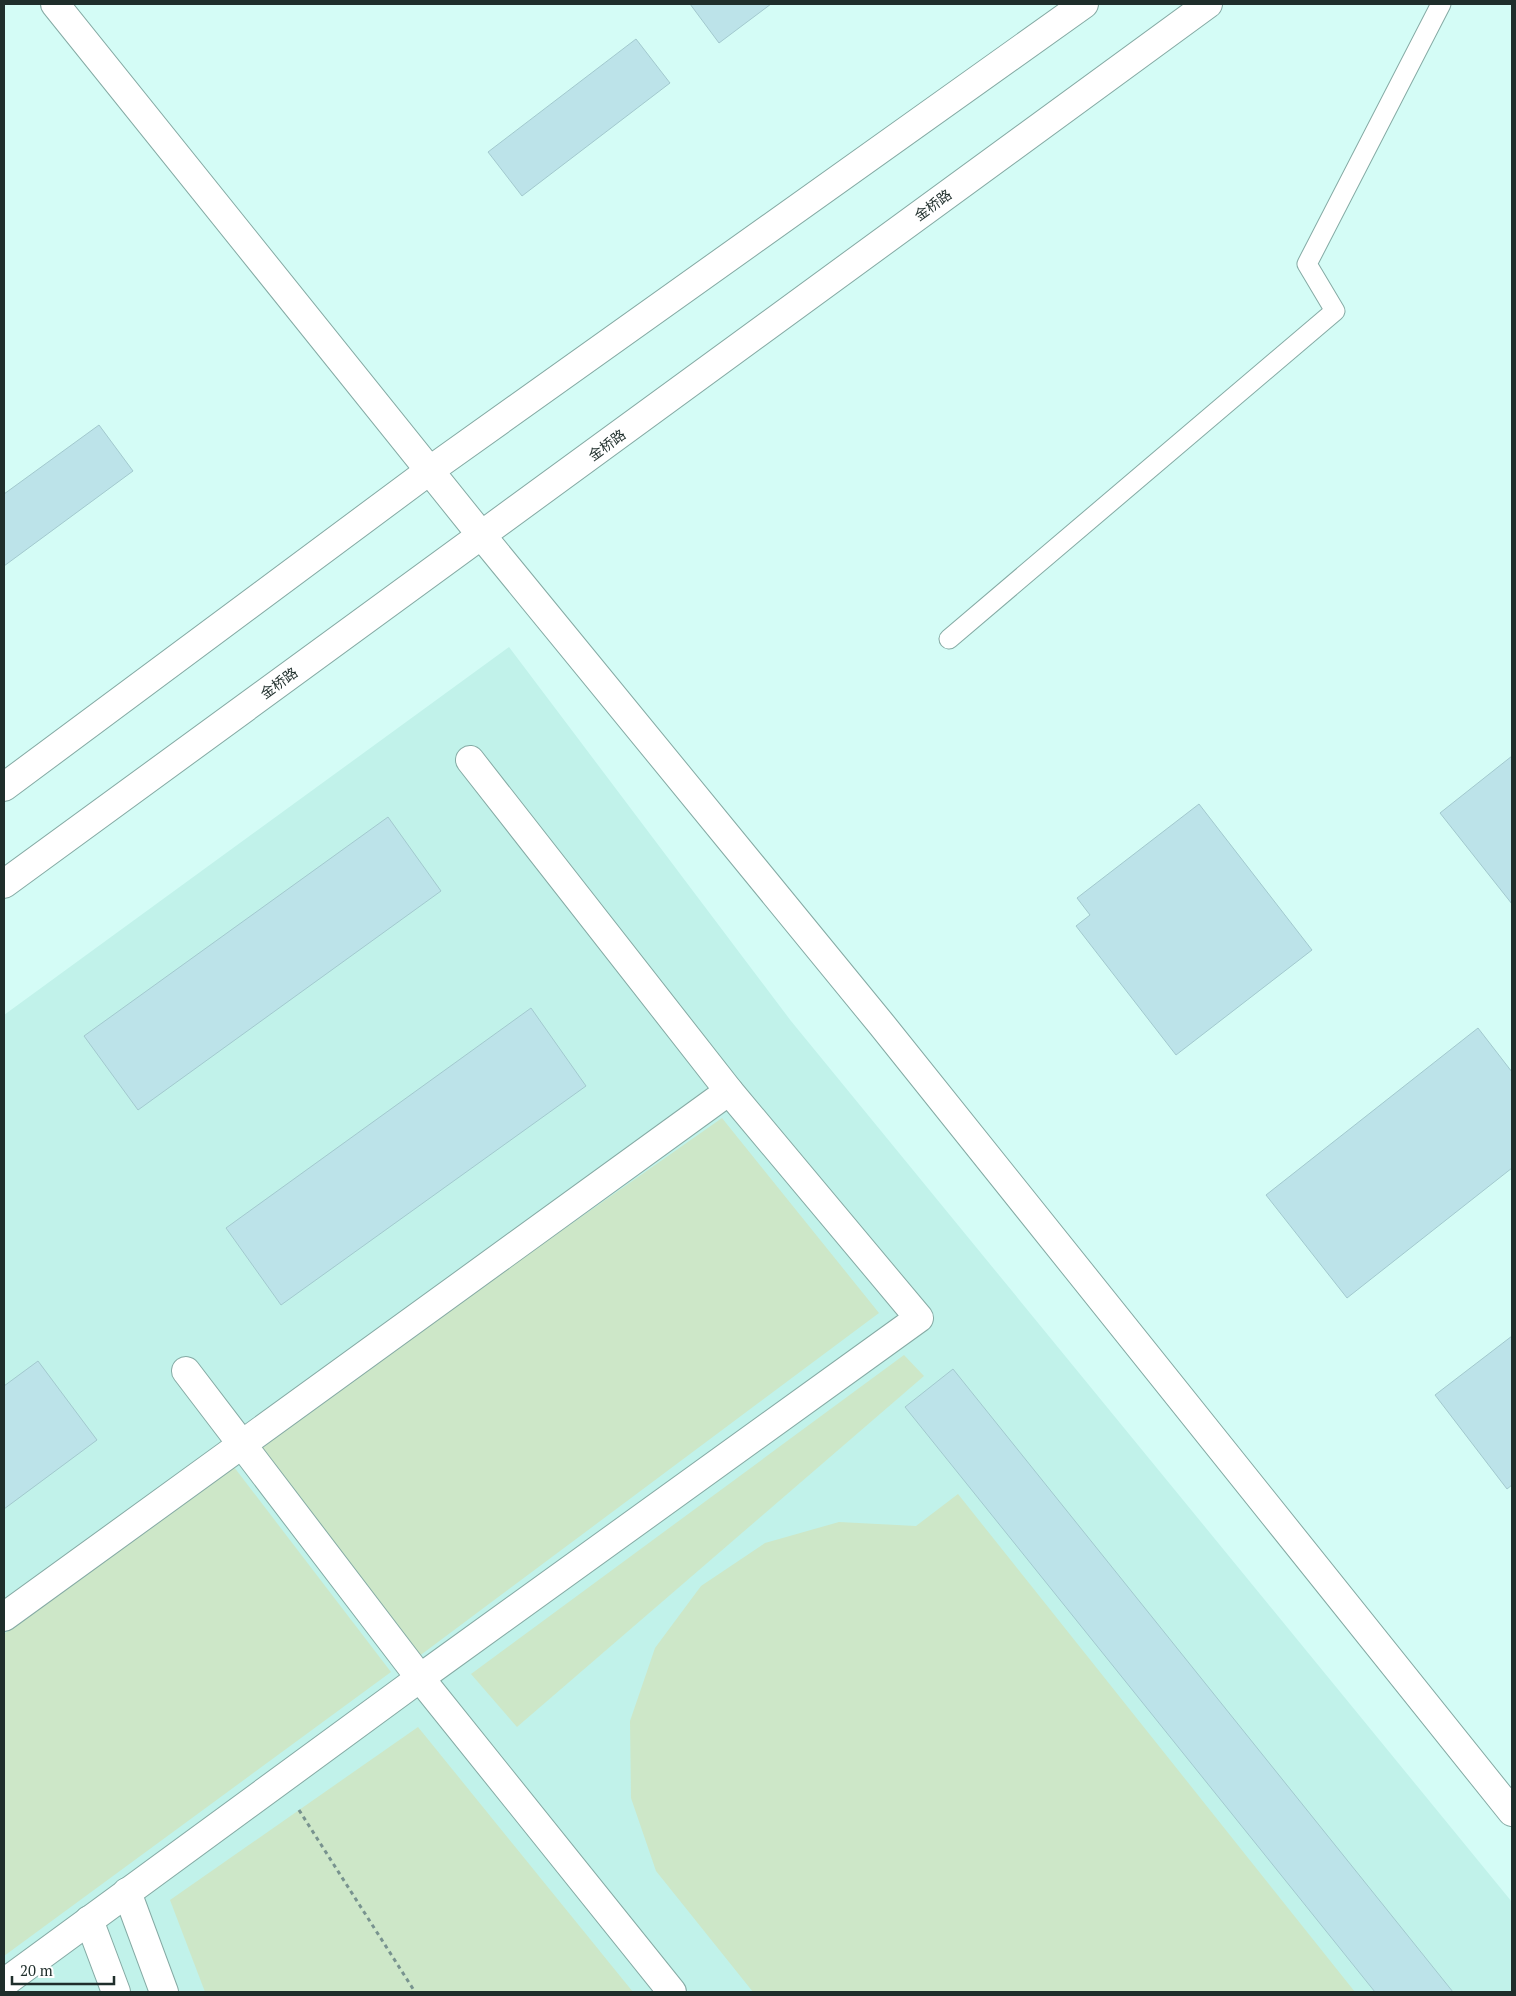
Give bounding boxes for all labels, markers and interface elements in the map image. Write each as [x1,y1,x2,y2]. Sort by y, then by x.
street label: 金桥路 [910,185,955,225]
street label: 金桥路 [584,425,629,465]
street label: 金桥路 [256,663,301,703]
scale bar [12,1954,115,1986]
text: 20 m [20,1960,53,1980]

